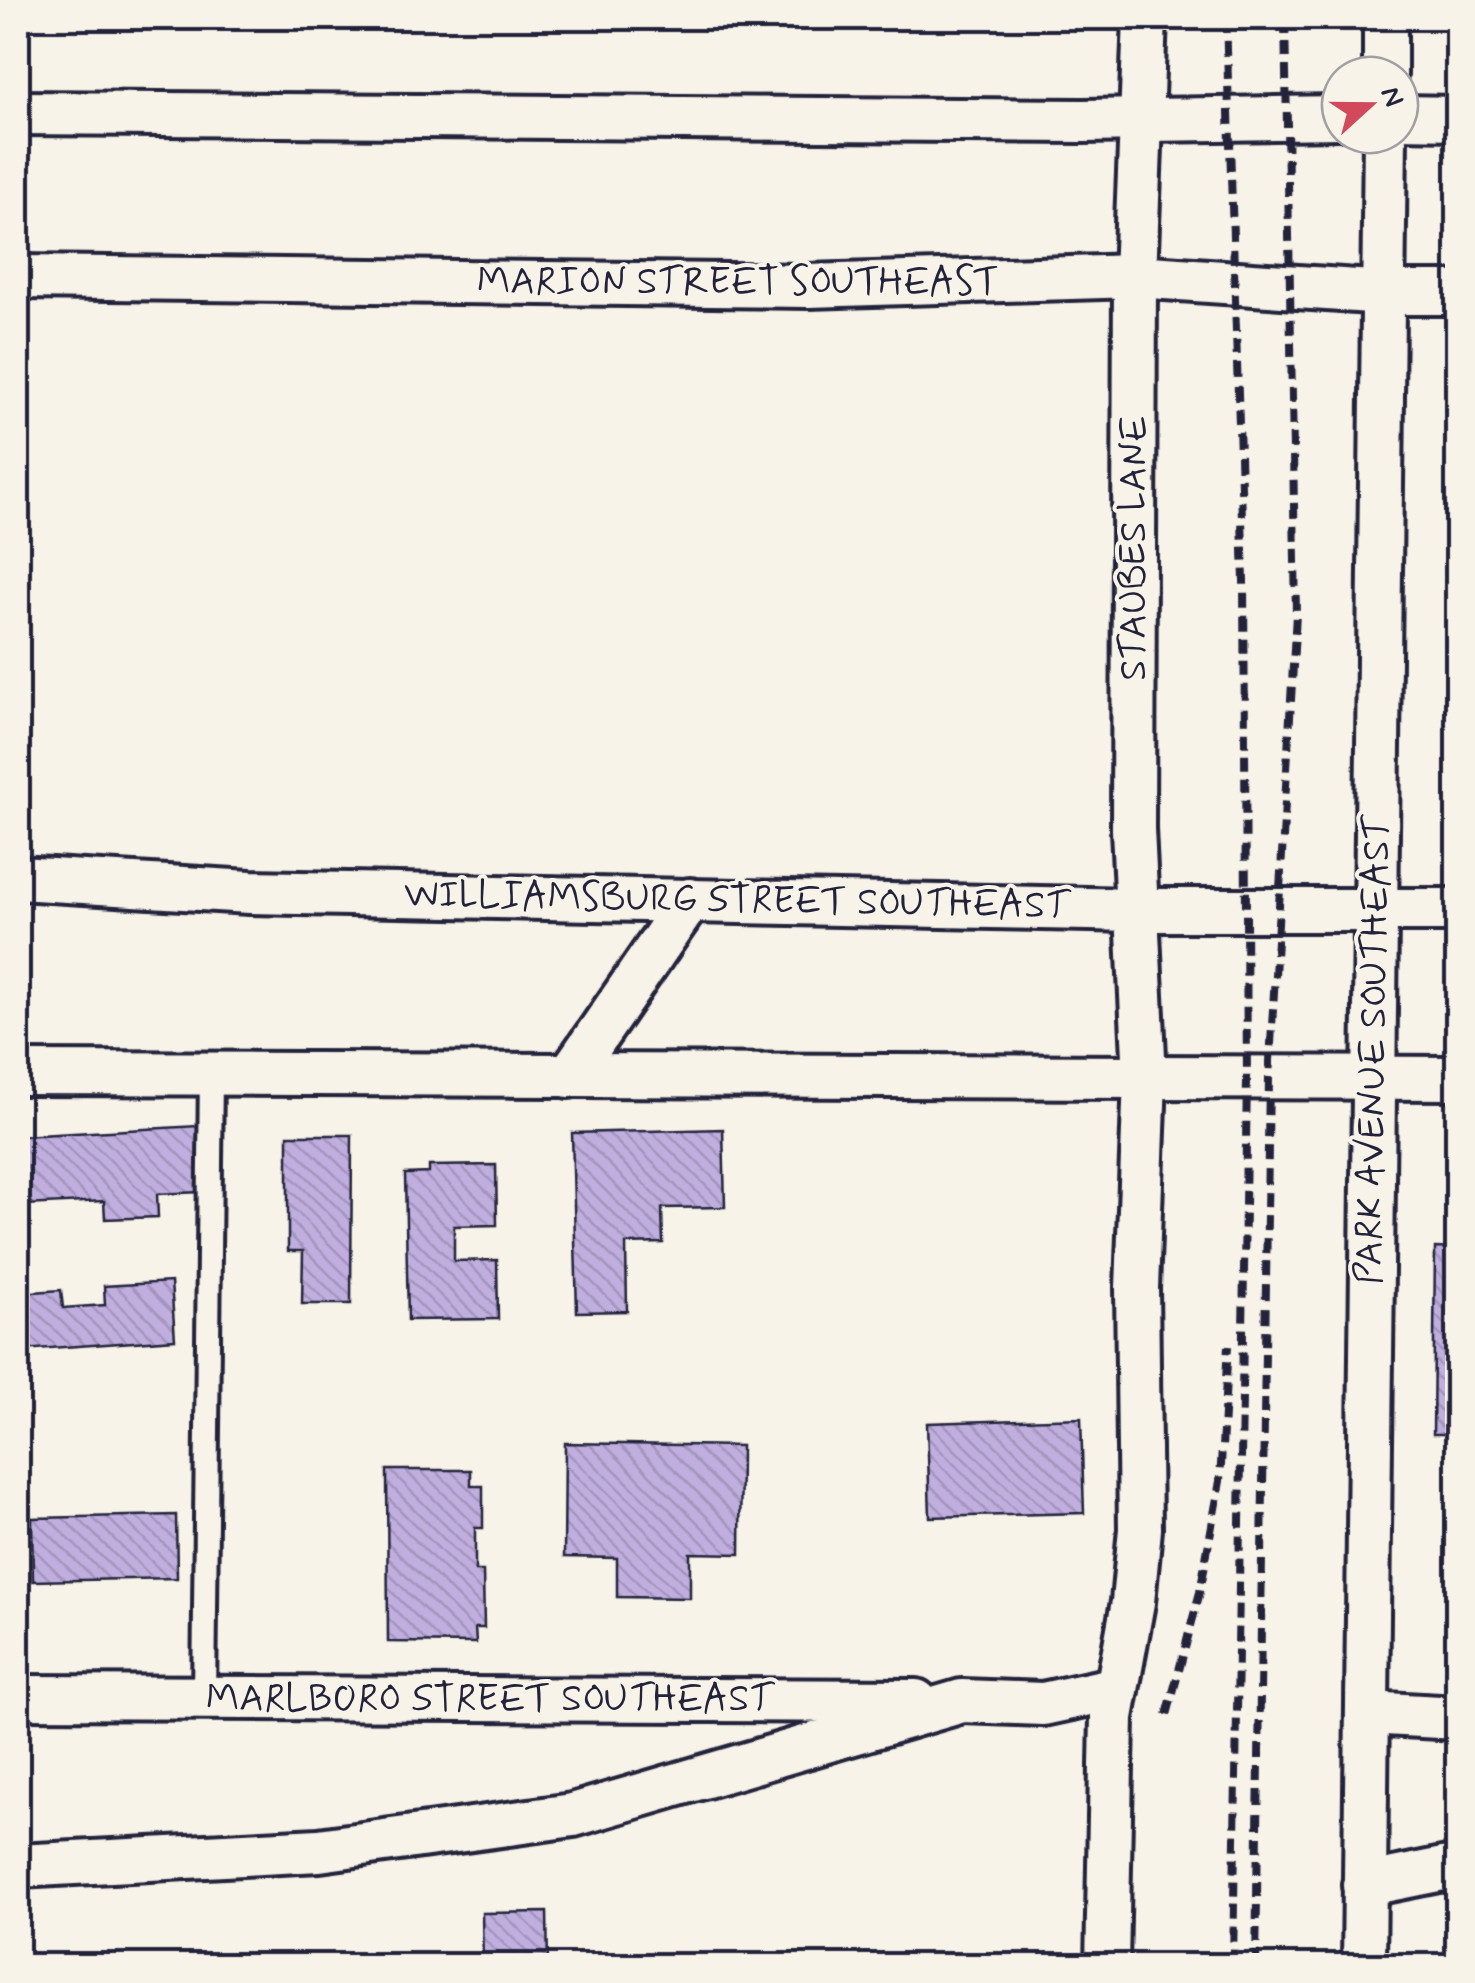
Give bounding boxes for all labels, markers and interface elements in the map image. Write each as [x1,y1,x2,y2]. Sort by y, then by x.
north arrow [1320,55,1420,155]
text: N [1370,82,1412,112]
street label: MARION STREET SOUTHEAST [477,258,999,307]
street label: STAUBES LANE [1110,415,1159,681]
street label: PARK AVENUE SOUTHEAST [1345,814,1403,1285]
street label: WILLIAMSBURG STREET SOUTHEAST [404,871,1072,931]
street label: MARLBORO STREET SOUTHEAST [206,1675,775,1724]

